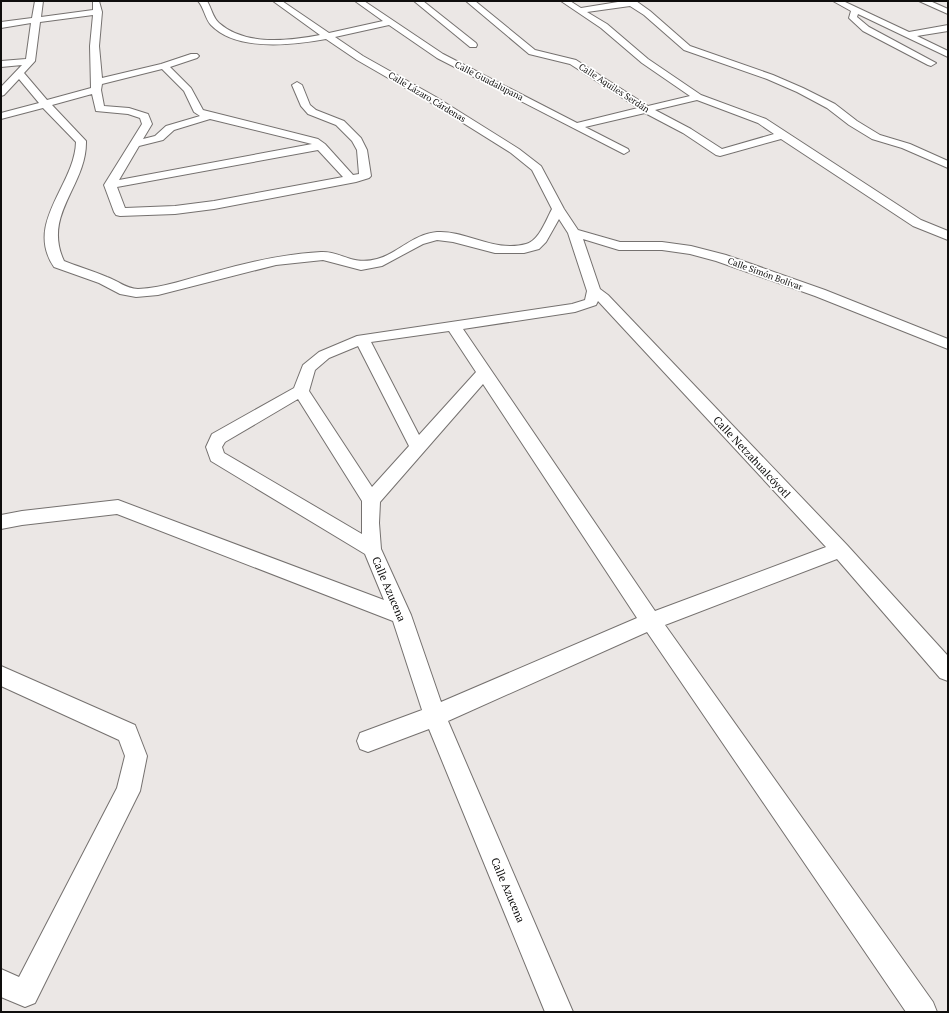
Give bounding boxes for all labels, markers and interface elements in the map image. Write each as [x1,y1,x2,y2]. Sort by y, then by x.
street label: Calle Guadalupana [453,59,526,104]
street label: Calle Aquiles Serdán [576,61,652,116]
street label: Calle Lázaro Cárdenas [386,69,468,125]
street label: Calle Simón Bolívar [726,255,805,293]
street label: Calle Netzahualcóyotl [710,413,794,501]
street label: Calle Azucena [369,555,409,624]
street label: Calle Azucena [488,856,528,925]

